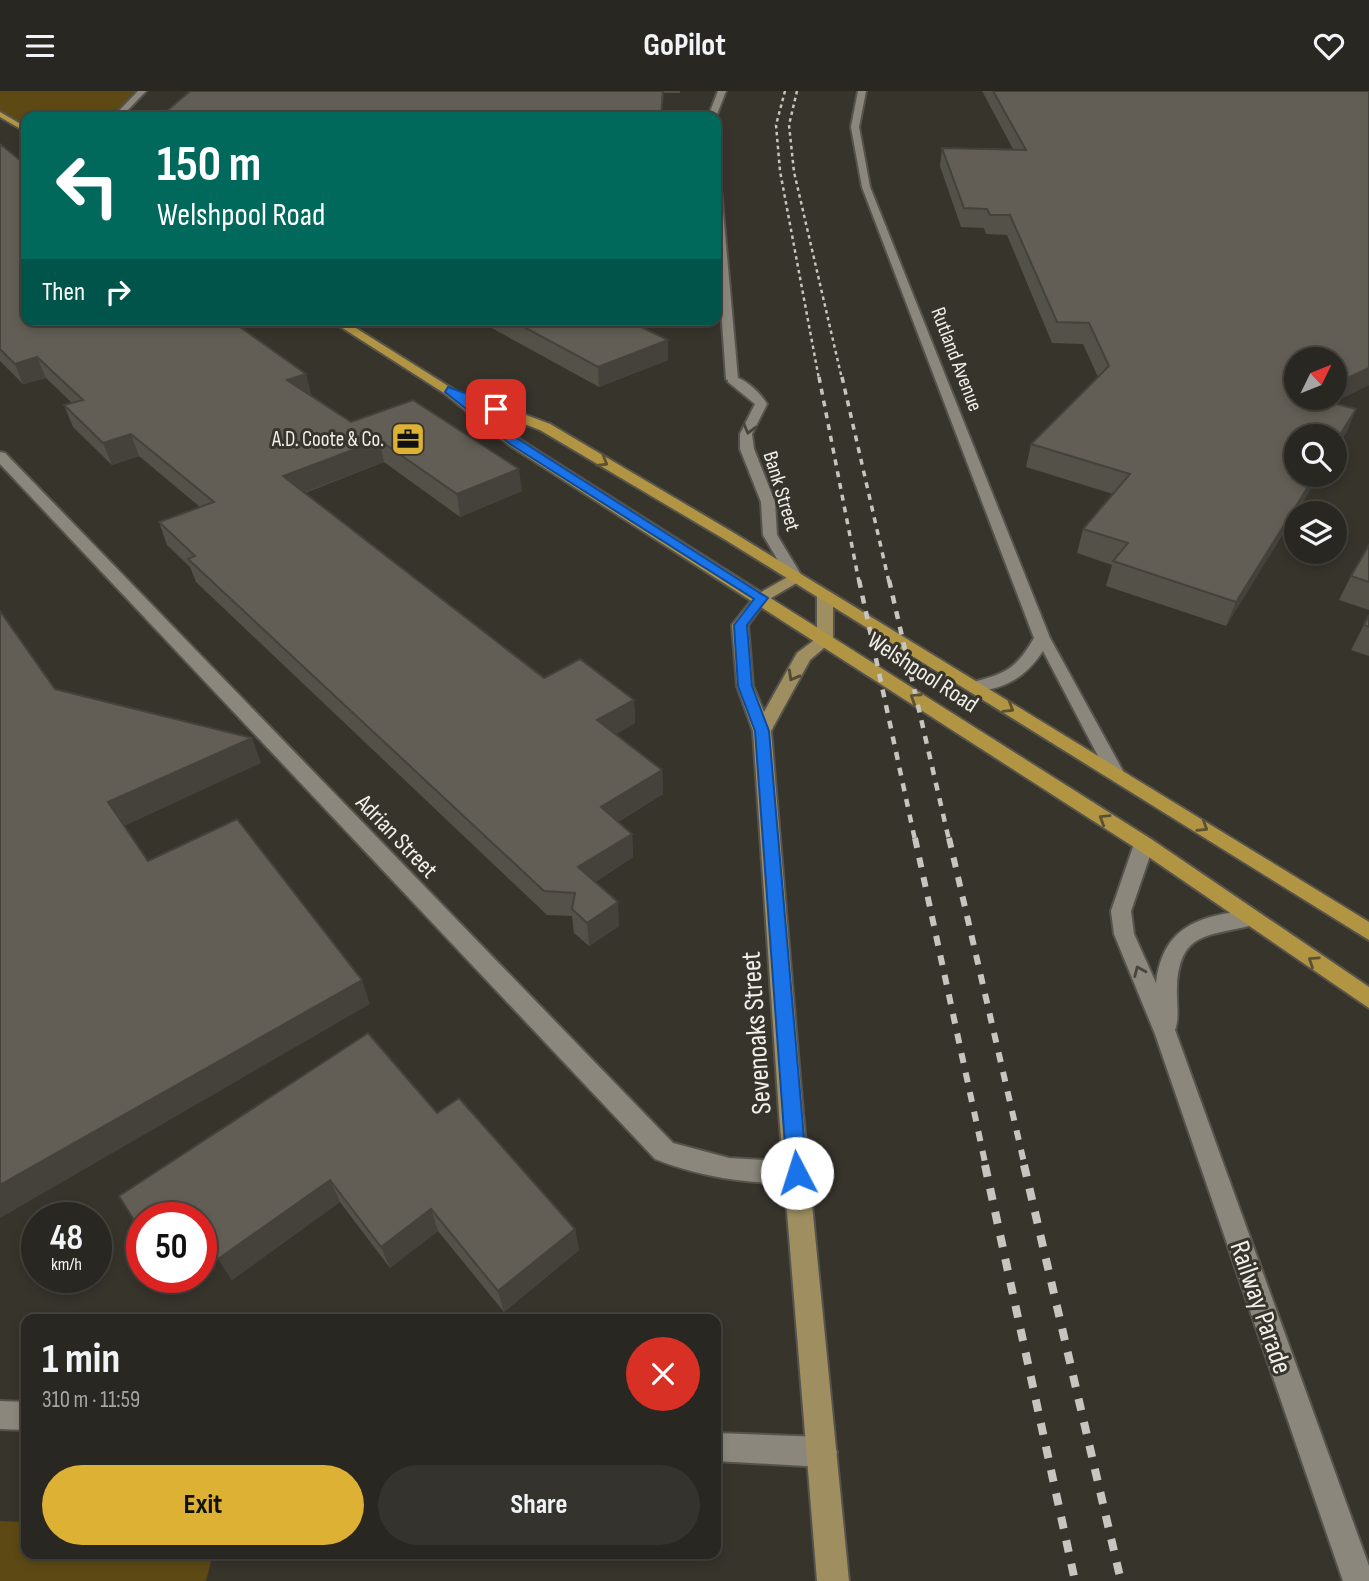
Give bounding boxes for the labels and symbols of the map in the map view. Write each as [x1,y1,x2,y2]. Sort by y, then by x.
street label: Rutland Avenue [925,304,988,415]
north arrow [1284,347,1348,409]
pin [466,379,526,439]
office icon: A.D. Coote & Co. [389,420,427,458]
one-way arrow [743,423,757,435]
place label: A.D. Coote & Co. [271,427,384,452]
street label: Bank Street [758,448,805,534]
one-way arrow [596,454,609,467]
street label: Welshpool Road [862,626,984,719]
one-way arrow [788,668,801,681]
one-way arrow [909,693,922,706]
one-way arrow [1001,699,1014,712]
street label: Adrian Street [349,788,444,884]
one-way arrow [1099,814,1112,827]
one-way arrow [1195,819,1208,832]
street label: Sevenoaks Street [734,950,779,1115]
one-way arrow [1307,956,1320,969]
one-way arrow [1134,966,1148,978]
position arrow [760,1136,834,1210]
speed limit sign: 50 [126,1202,217,1293]
street label: Railway Parade [1222,1237,1299,1378]

